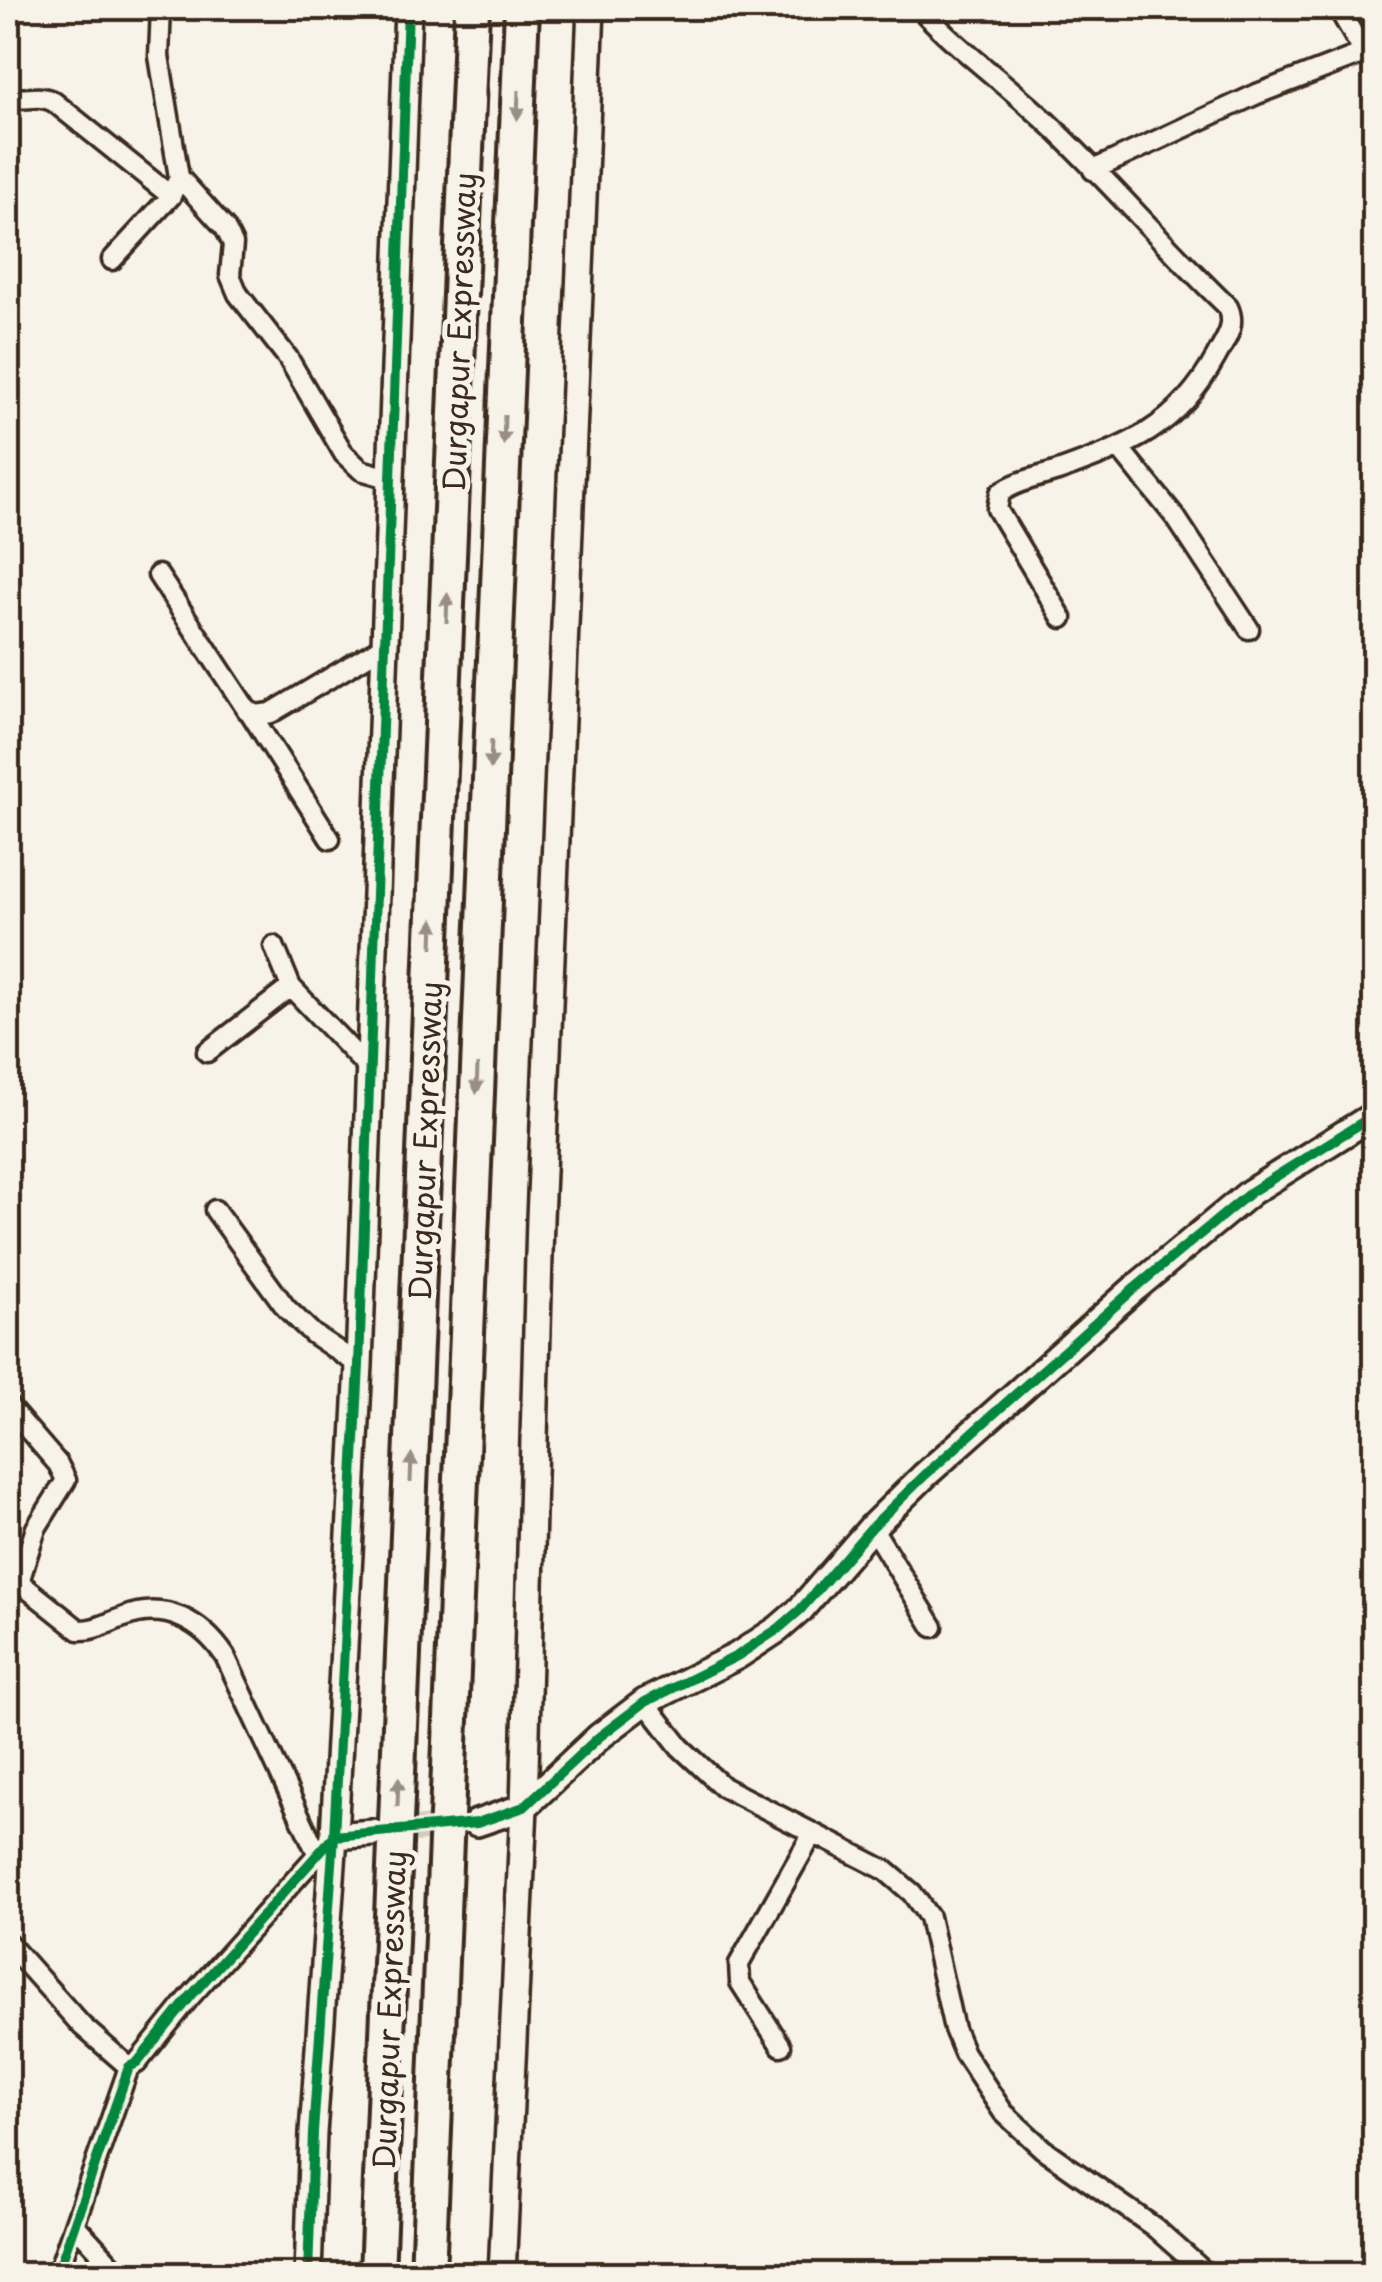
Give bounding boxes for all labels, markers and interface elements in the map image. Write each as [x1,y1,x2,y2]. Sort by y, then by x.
one-way arrow [509,89,525,121]
street label: Durgapur Expressway [430,172,486,492]
one-way arrow [496,414,512,446]
one-way arrow [439,592,455,624]
one-way arrow [482,739,498,771]
one-way arrow [425,917,441,949]
street label: Durgapur Expressway [396,981,452,1301]
one-way arrow [469,1064,485,1096]
one-way arrow [403,1451,419,1483]
one-way arrow [390,1776,406,1808]
street label: Durgapur Expressway [360,1850,416,2170]

